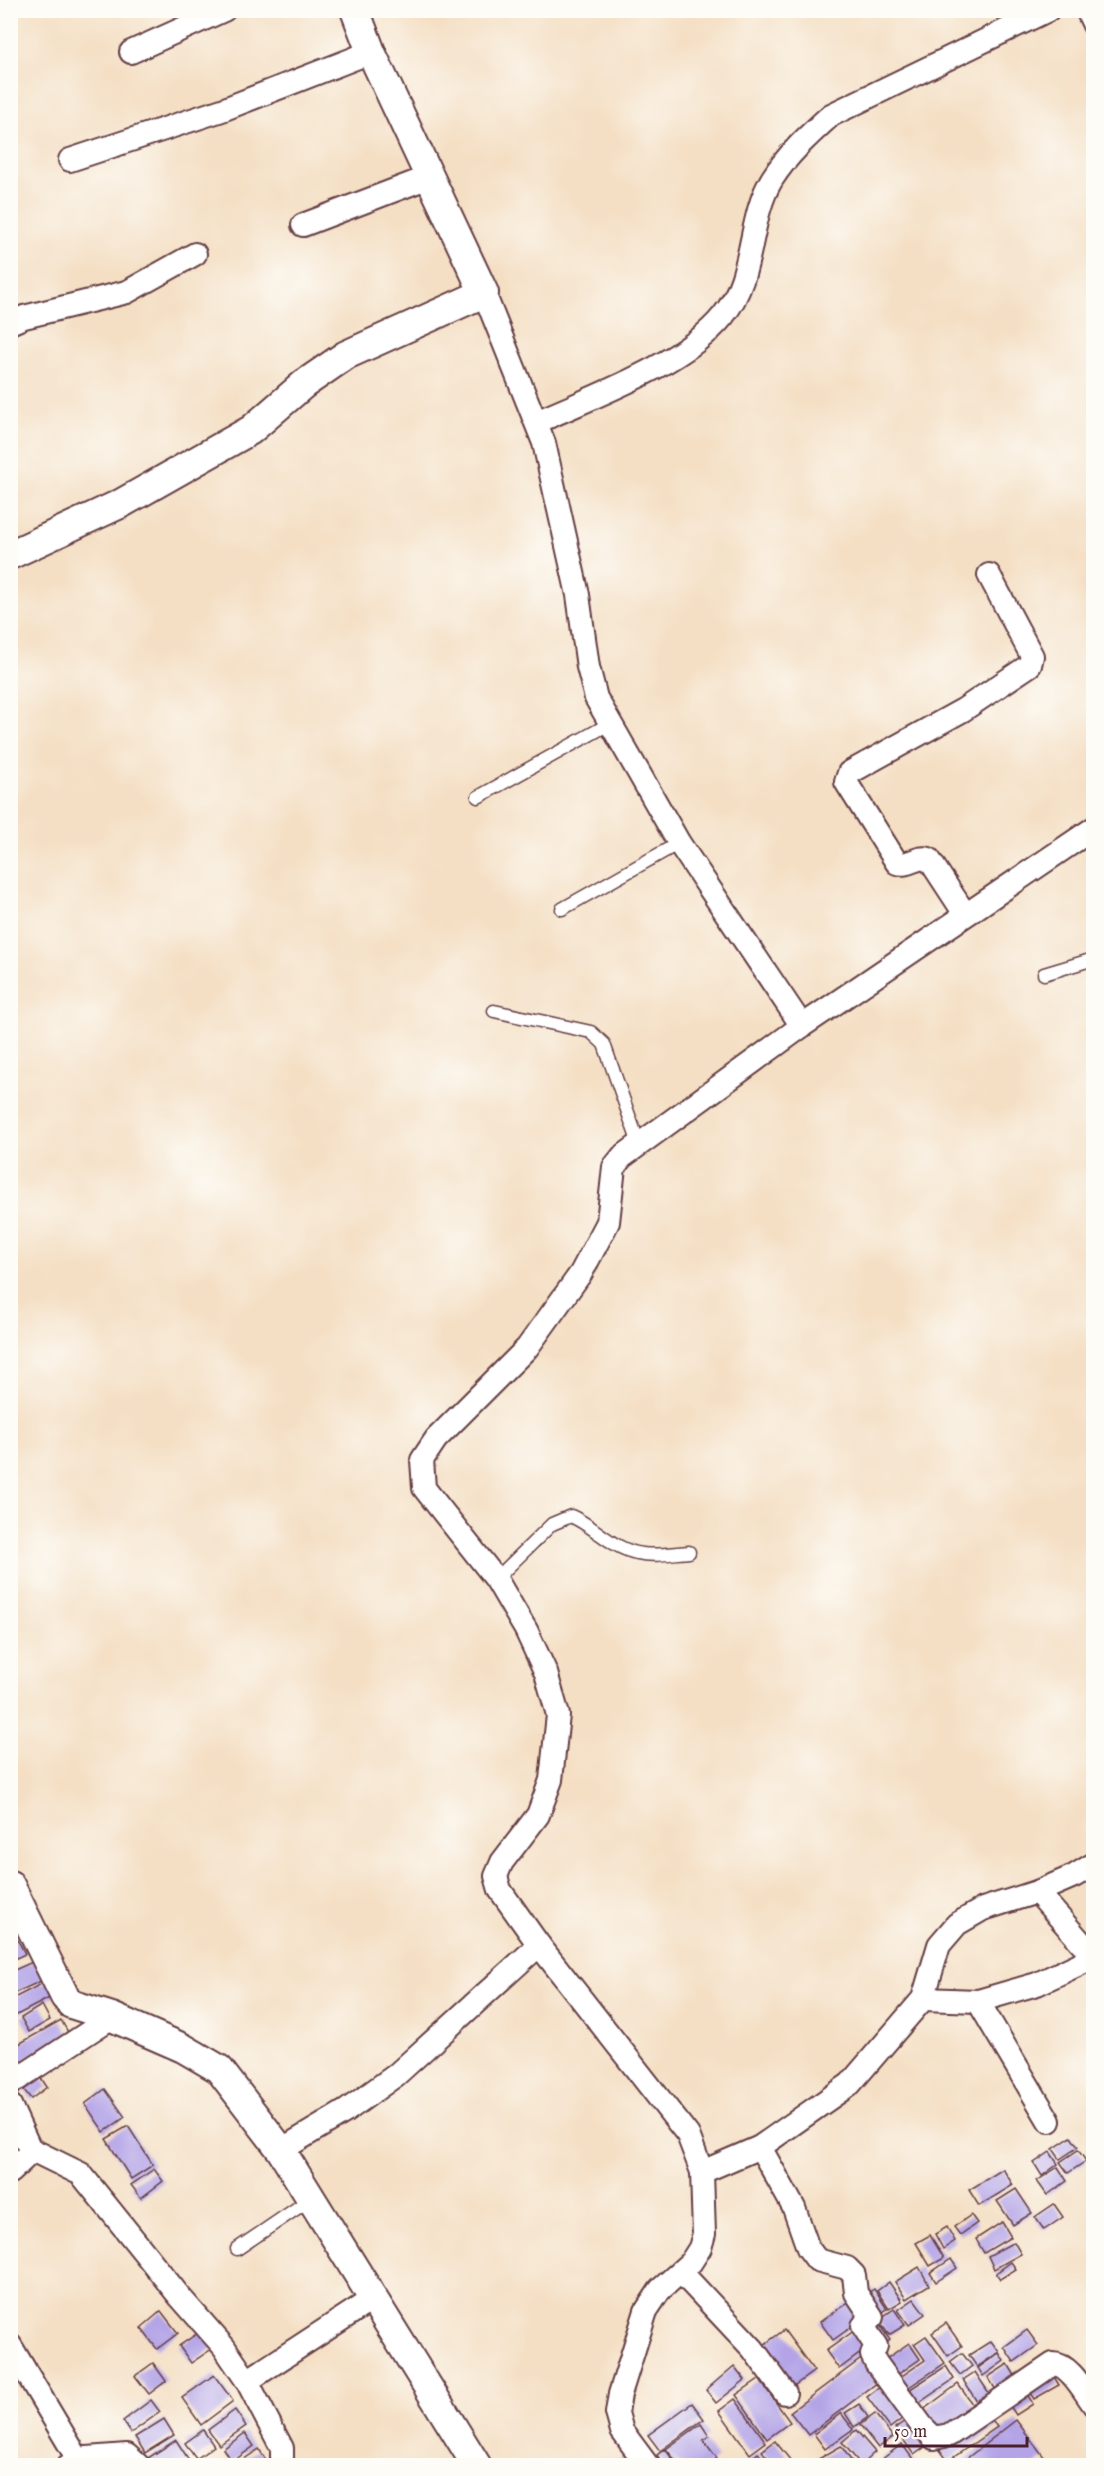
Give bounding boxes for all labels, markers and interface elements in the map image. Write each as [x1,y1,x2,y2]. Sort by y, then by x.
scale bar [885,2410,1028,2448]
text: 50 m [894,2421,927,2444]

